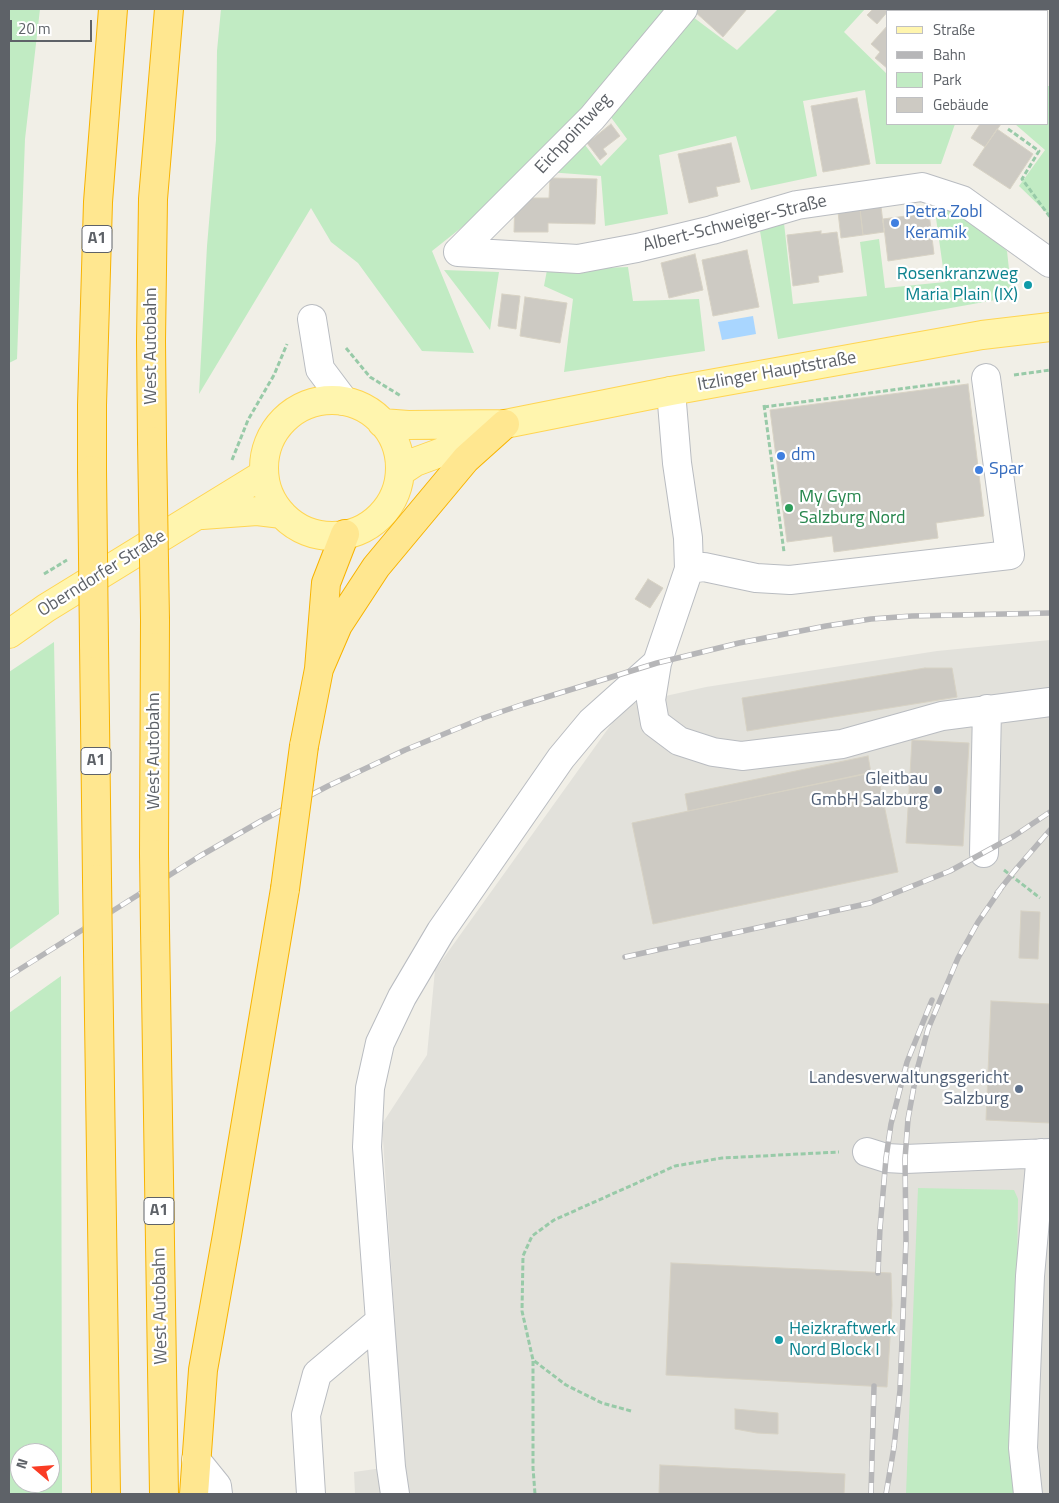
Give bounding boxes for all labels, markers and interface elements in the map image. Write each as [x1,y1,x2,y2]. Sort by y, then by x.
scale bar [12,10,95,42]
legend [886,10,1049,125]
text: 20 m [18,17,51,40]
text: Straße [933,18,975,41]
text: Bahn [933,43,966,66]
text: Park [933,68,962,91]
street label: Eichpointweg [531,89,617,179]
text: Gebäude [933,93,989,116]
street label: Albert-Schweiger-Straße [641,191,829,257]
place label: Petra Zobl Keramik [905,202,983,244]
marker: Petra Zobl Keramik [889,217,901,229]
road number: A1 [82,225,112,252]
place label: Rosenkranzweg Maria Plain (IX) [897,264,1018,306]
marker: Rosenkranzweg Maria Plain (IX) [1022,279,1034,291]
street label: West Autobahn [141,287,163,405]
street label: Itzlinger Hauptstraße [696,347,858,397]
place label: dm [791,445,816,467]
marker: dm [775,450,787,462]
place label: Spar [989,459,1023,481]
marker: Spar [973,464,985,476]
place label: My Gym Salzburg Nord [799,487,906,530]
marker: My Gym Salzburg Nord [783,502,795,514]
street label: Oberndorfer Straße [34,526,170,622]
street label: West Autobahn [144,692,166,810]
road number: A1 [81,748,111,774]
place label: Gleitbau GmbH Salzburg [811,769,928,812]
marker: Gleitbau GmbH Salzburg [932,784,944,796]
place label: Landesverwaltungsgericht Salzburg [809,1068,1009,1110]
marker: Landesverwaltungsgericht Salzburg [1013,1083,1025,1095]
road number: A1 [144,1198,174,1224]
street label: West Autobahn [149,1247,173,1365]
place label: Heizkraftwerk Nord Block I [789,1319,896,1362]
marker: Heizkraftwerk Nord Block I [773,1334,785,1346]
north arrow [10,1443,60,1493]
text: N [10,1456,33,1471]

